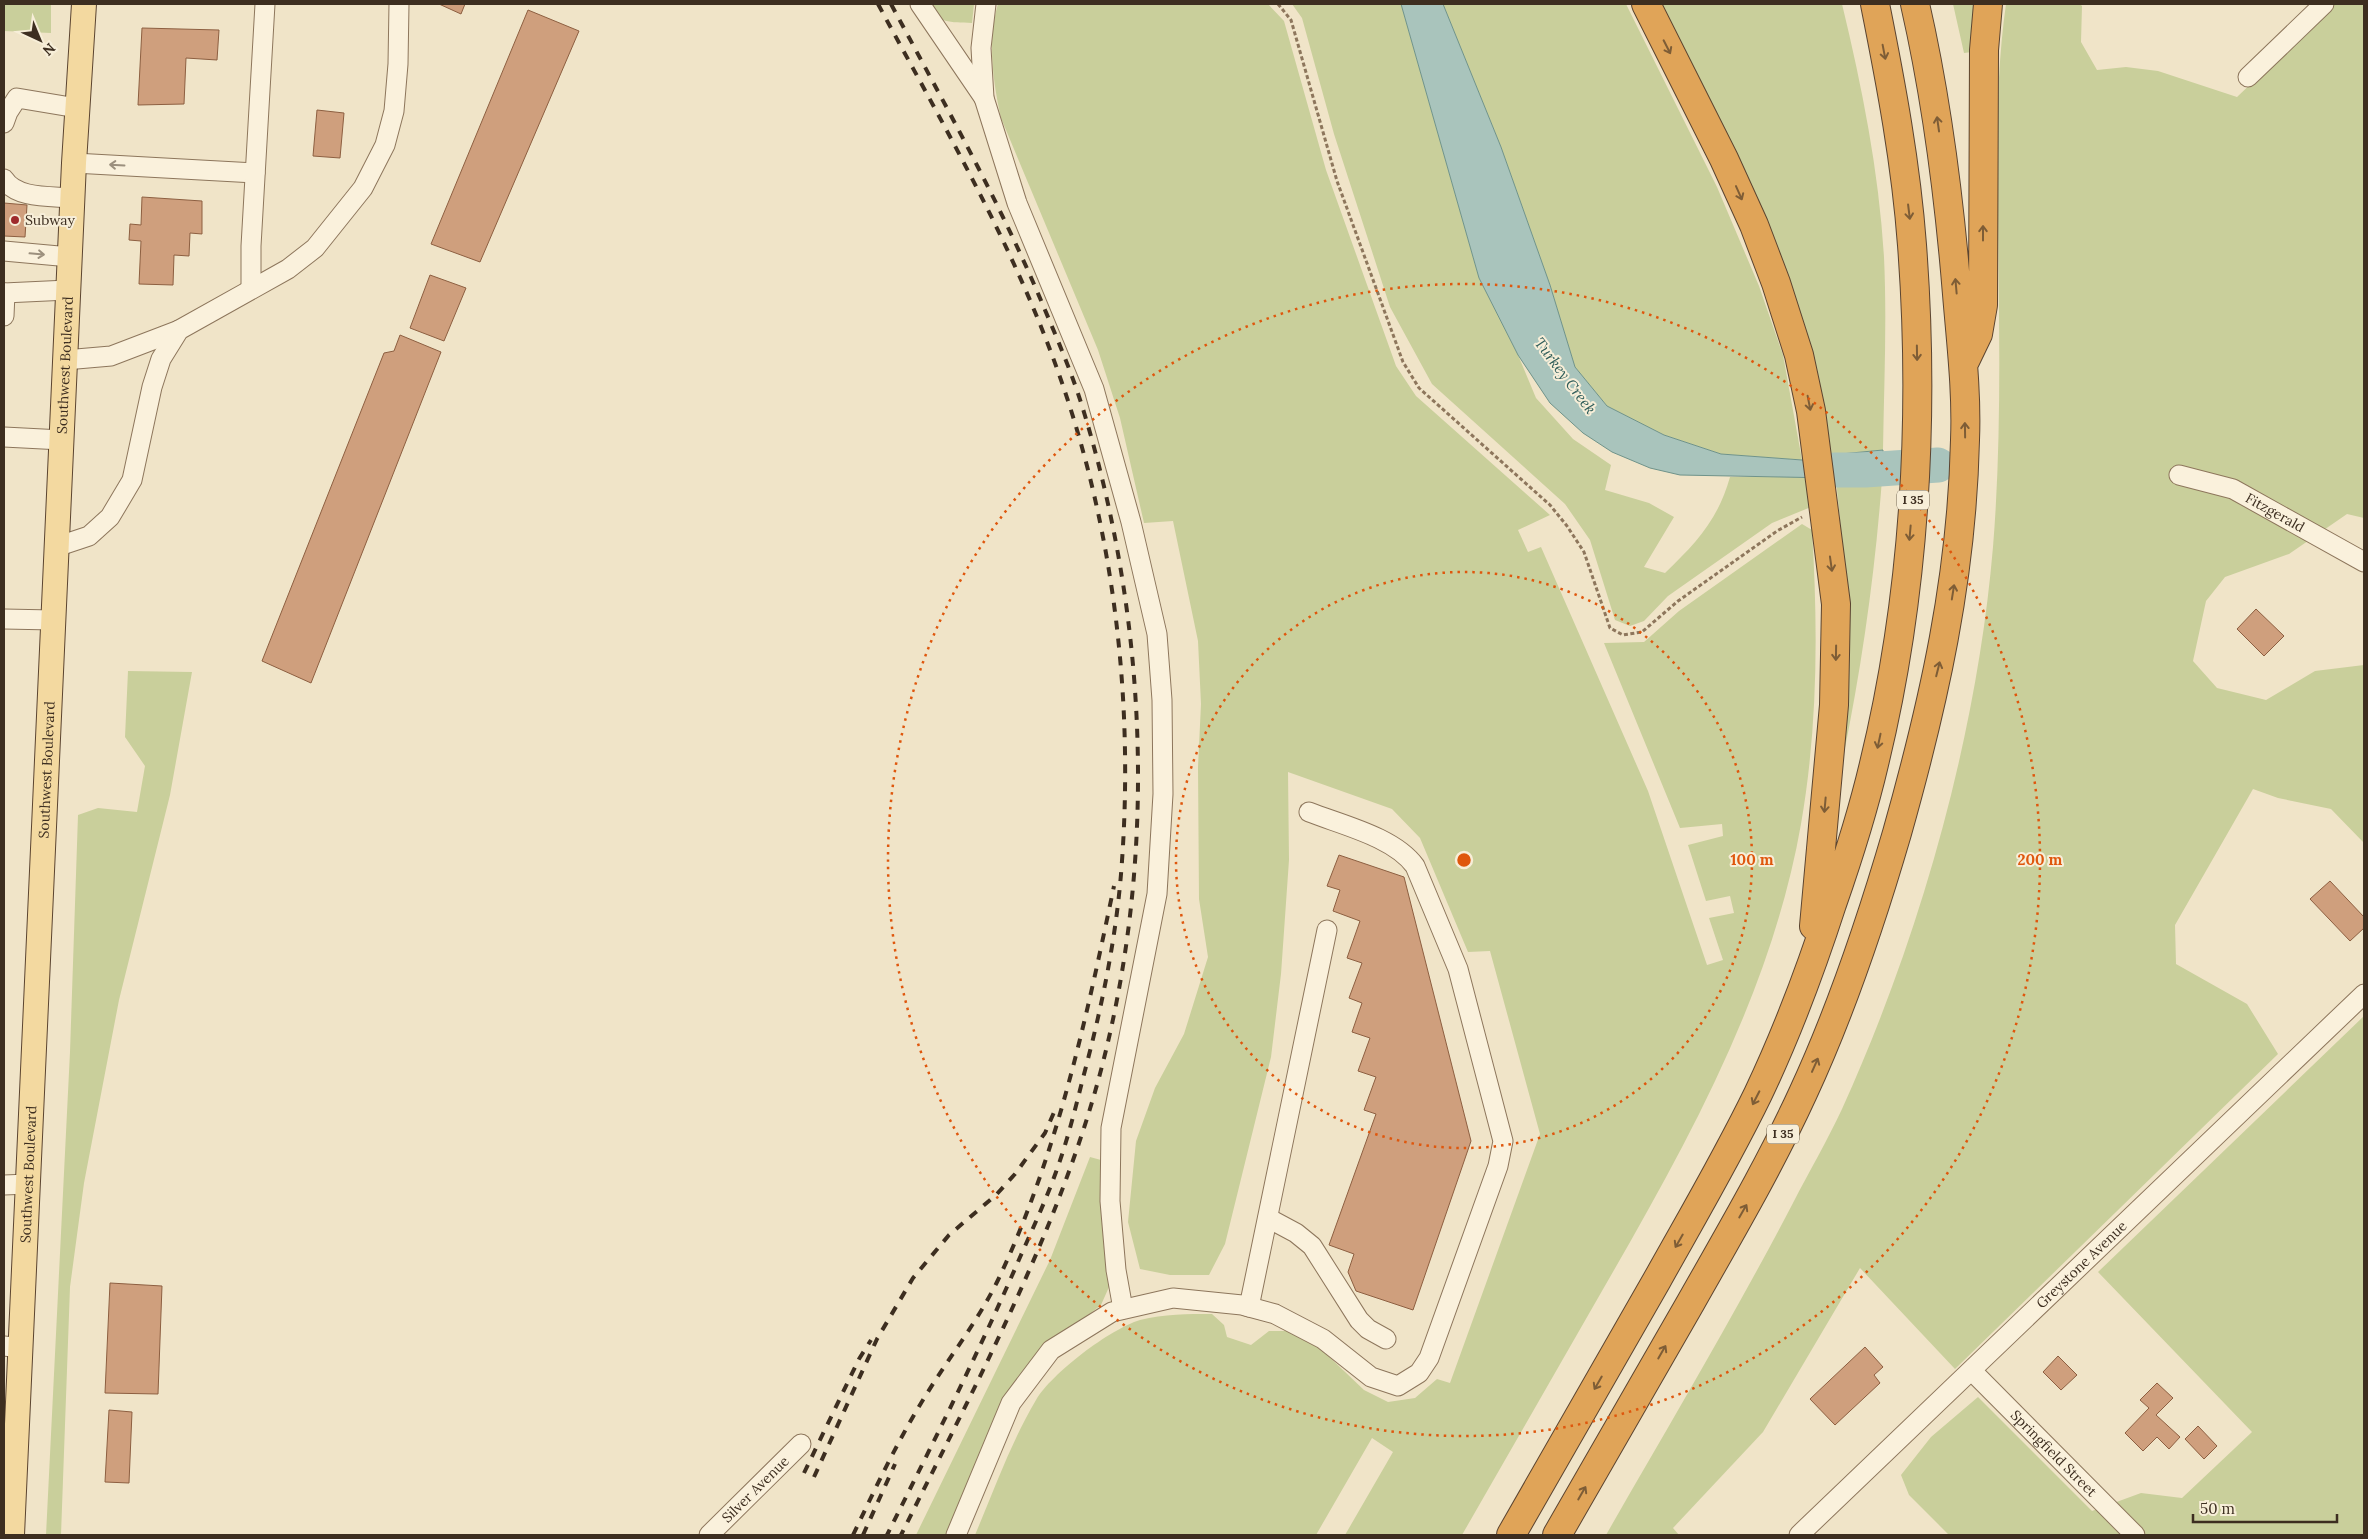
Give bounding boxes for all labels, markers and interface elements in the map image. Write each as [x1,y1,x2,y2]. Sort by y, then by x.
north arrow [15,15,65,65]
text: N [39,39,59,60]
one-way arrow [1663,39,1673,54]
one-way arrow [1880,43,1890,59]
one-way arrow [1933,117,1943,133]
one-way arrow [110,161,126,170]
one-way arrow [1735,185,1745,200]
one-way arrow [1904,204,1914,220]
place label: Subway [25,211,75,229]
marker: Subway [9,214,21,226]
one-way arrow [1978,225,1988,242]
one-way arrow [28,249,44,259]
one-way arrow [1952,278,1961,294]
street label: Southwest Boulevard [53,296,77,434]
water label: Turkey Creek [1530,334,1600,418]
one-way arrow [1912,345,1922,361]
one-way arrow [1805,395,1815,411]
one-way arrow [1960,422,1970,438]
street label: Fitzgerald [2242,489,2308,536]
road number: I 35 [1897,490,1929,510]
one-way arrow [1905,525,1915,541]
one-way arrow [1826,556,1836,572]
one-way arrow [1948,584,1958,600]
one-way arrow [1831,644,1841,660]
one-way arrow [1934,662,1943,678]
street label: Southwest Boulevard [34,701,59,839]
one-way arrow [1874,733,1883,749]
one-way arrow [1820,797,1830,813]
text: 100 m [1731,850,1774,869]
text: 200 m [2018,850,2063,869]
centre of rings [1455,851,1473,869]
one-way arrow [1811,1058,1821,1073]
one-way arrow [1751,1090,1760,1105]
street label: Southwest Boulevard [16,1105,40,1244]
road number: I 35 [1767,1124,1799,1144]
one-way arrow [1738,1203,1748,1218]
street label: Greystone Avenue [2032,1217,2131,1312]
one-way arrow [1673,1234,1683,1248]
one-way arrow [1658,1345,1668,1359]
one-way arrow [1593,1375,1603,1389]
street label: Springfield Street [2007,1406,2101,1501]
street label: Silver Avenue [718,1452,793,1526]
one-way arrow [1577,1486,1587,1501]
scale bar [2193,1492,2337,1524]
text: 50 m [2200,1499,2235,1518]

